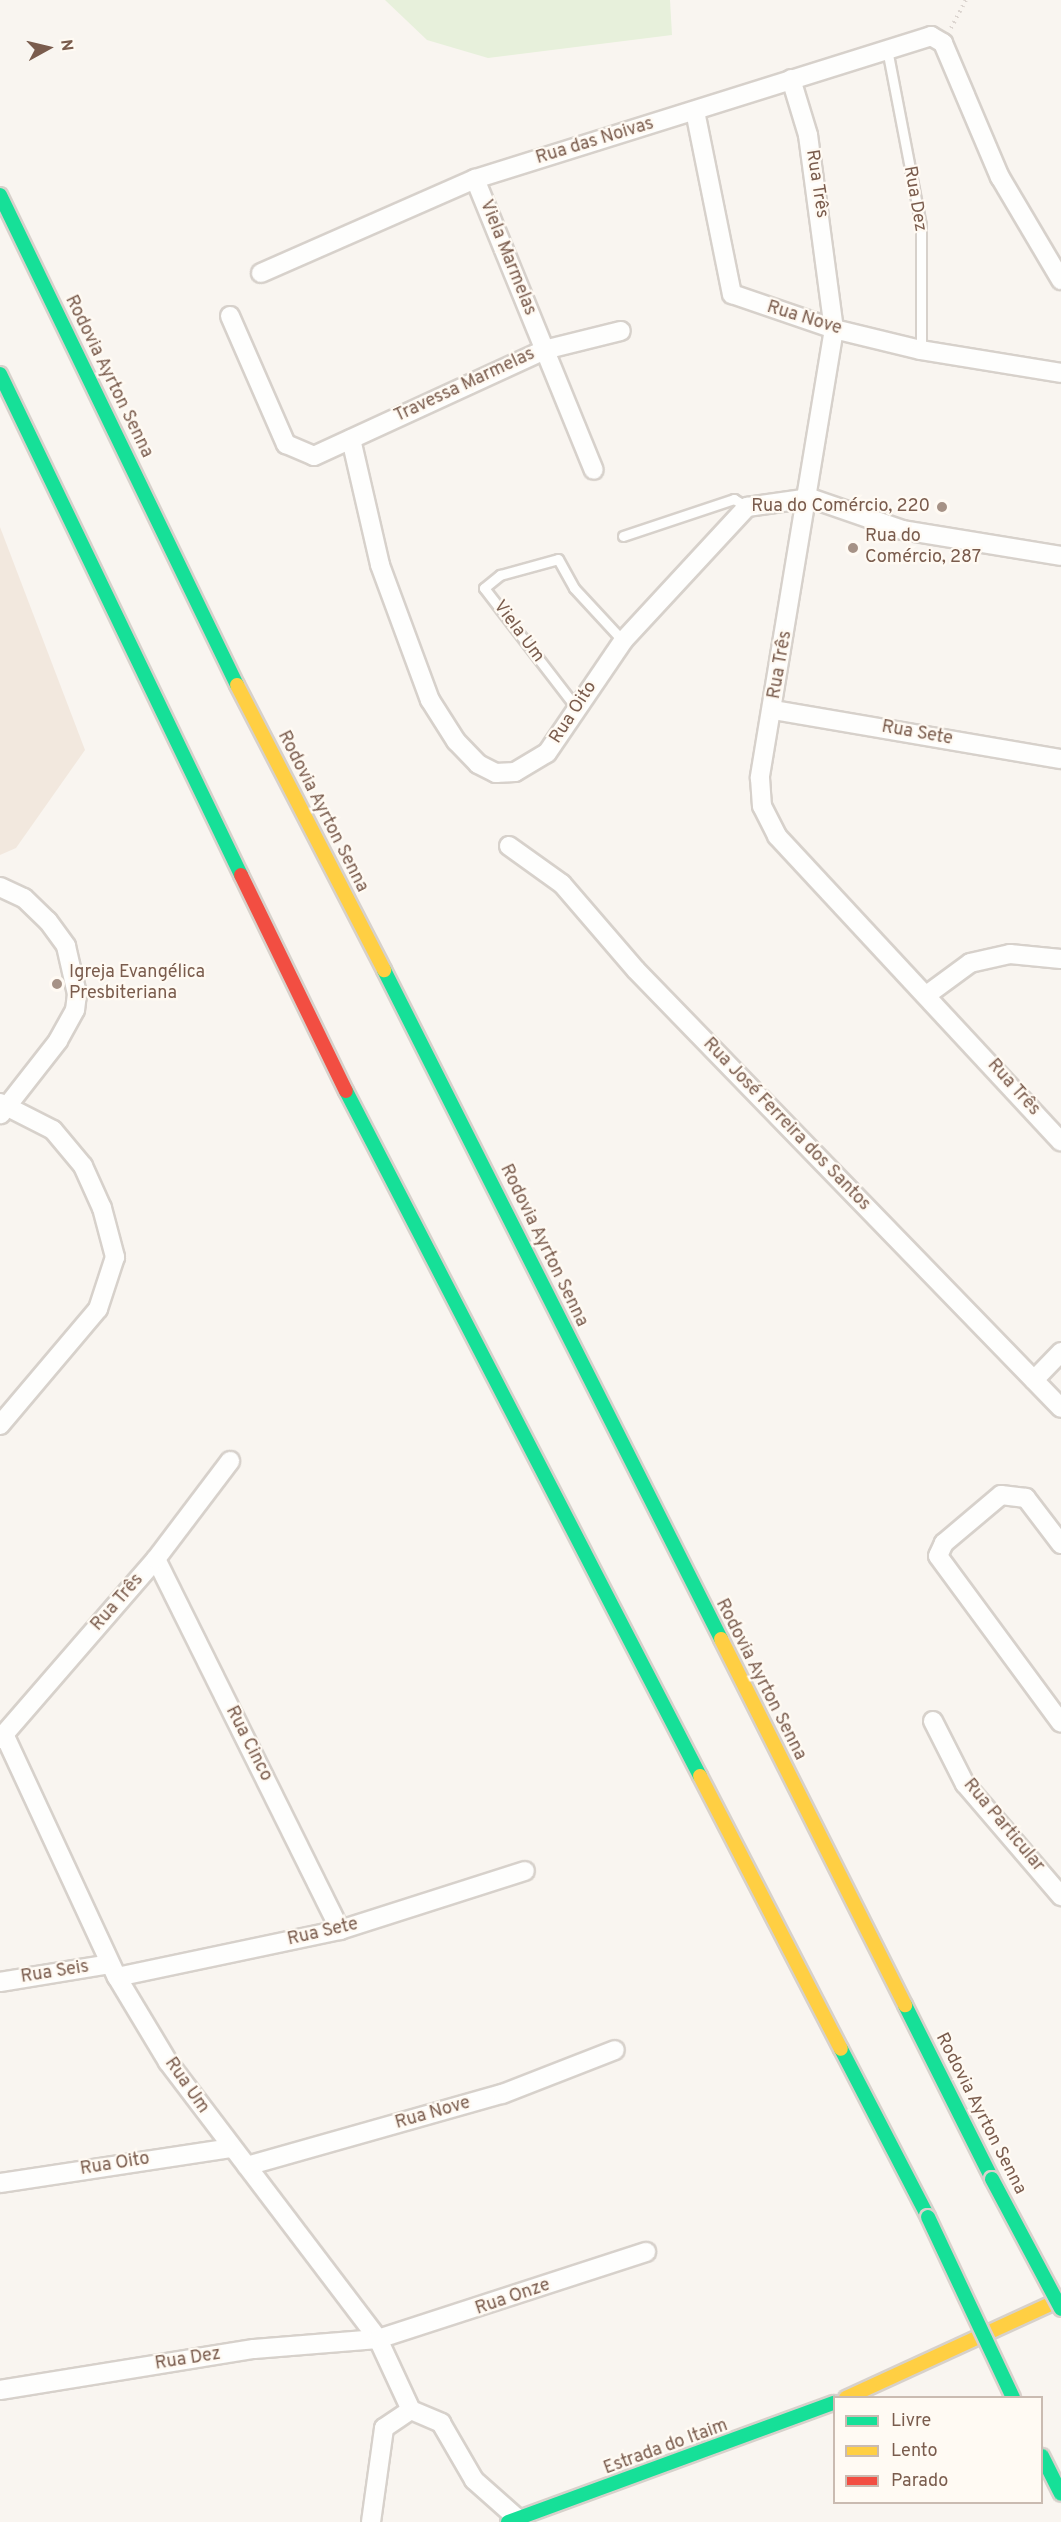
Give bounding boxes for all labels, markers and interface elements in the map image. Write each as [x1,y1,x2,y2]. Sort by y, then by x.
north arrow [18,18,78,78]
text: N [55,38,77,53]
street label: Rua das Noivas [533,114,657,170]
street label: Rua Três [800,148,832,220]
street label: Rua Dez [898,164,930,234]
street label: Viela Marmelas [474,197,540,319]
street label: Rodovia Ayrton Senna [59,292,157,462]
street label: Rua Nove [764,297,844,341]
street label: Travessa Marmelas [391,344,539,428]
place label: Rua do Comércio, 220 [751,496,930,518]
marker: Rua do Comércio, 220 [935,500,949,514]
place label: Rua do Comércio, 287 [865,527,981,570]
marker: Rua do Comércio, 287 [846,541,860,555]
street label: Viela Um [488,597,548,667]
street label: Rua Três [764,629,798,701]
street label: Rua Oito [546,678,602,748]
street label: Rua Sete [880,717,954,751]
street label: Rodovia Ayrton Senna [272,727,372,897]
place label: Igreja Evangélica Presbiteriana [69,963,205,1006]
marker: Igreja Evangélica Presbiteriana [50,977,64,991]
street label: Rua José Ferreira dos Santos [698,1034,874,1216]
street label: Rua Três [982,1055,1044,1121]
street label: Rodovia Ayrton Senna [494,1161,592,1331]
street label: Rua Três [87,1570,149,1636]
street label: Rodovia Ayrton Senna [710,1595,810,1765]
street label: Rua Cinco [220,1703,276,1785]
street label: Rua Particular [958,1775,1048,1877]
street label: Rua Sete [286,1914,360,1952]
street label: Rua Seis [19,1957,91,1989]
street label: Rodovia Ayrton Senna [930,2029,1030,2199]
street label: Rua Um [159,2054,213,2118]
street label: Rua Nove [393,2093,473,2135]
street label: Rua Oito [79,2149,151,2181]
street label: Rua Onze [473,2275,553,2321]
street label: Rua Dez [154,2344,222,2376]
legend [833,2396,1043,2504]
text: Livre [891,2410,931,2433]
street label: Estrada do Itaim [601,2416,731,2480]
text: Lento [891,2440,937,2463]
text: Parado [891,2470,948,2493]

